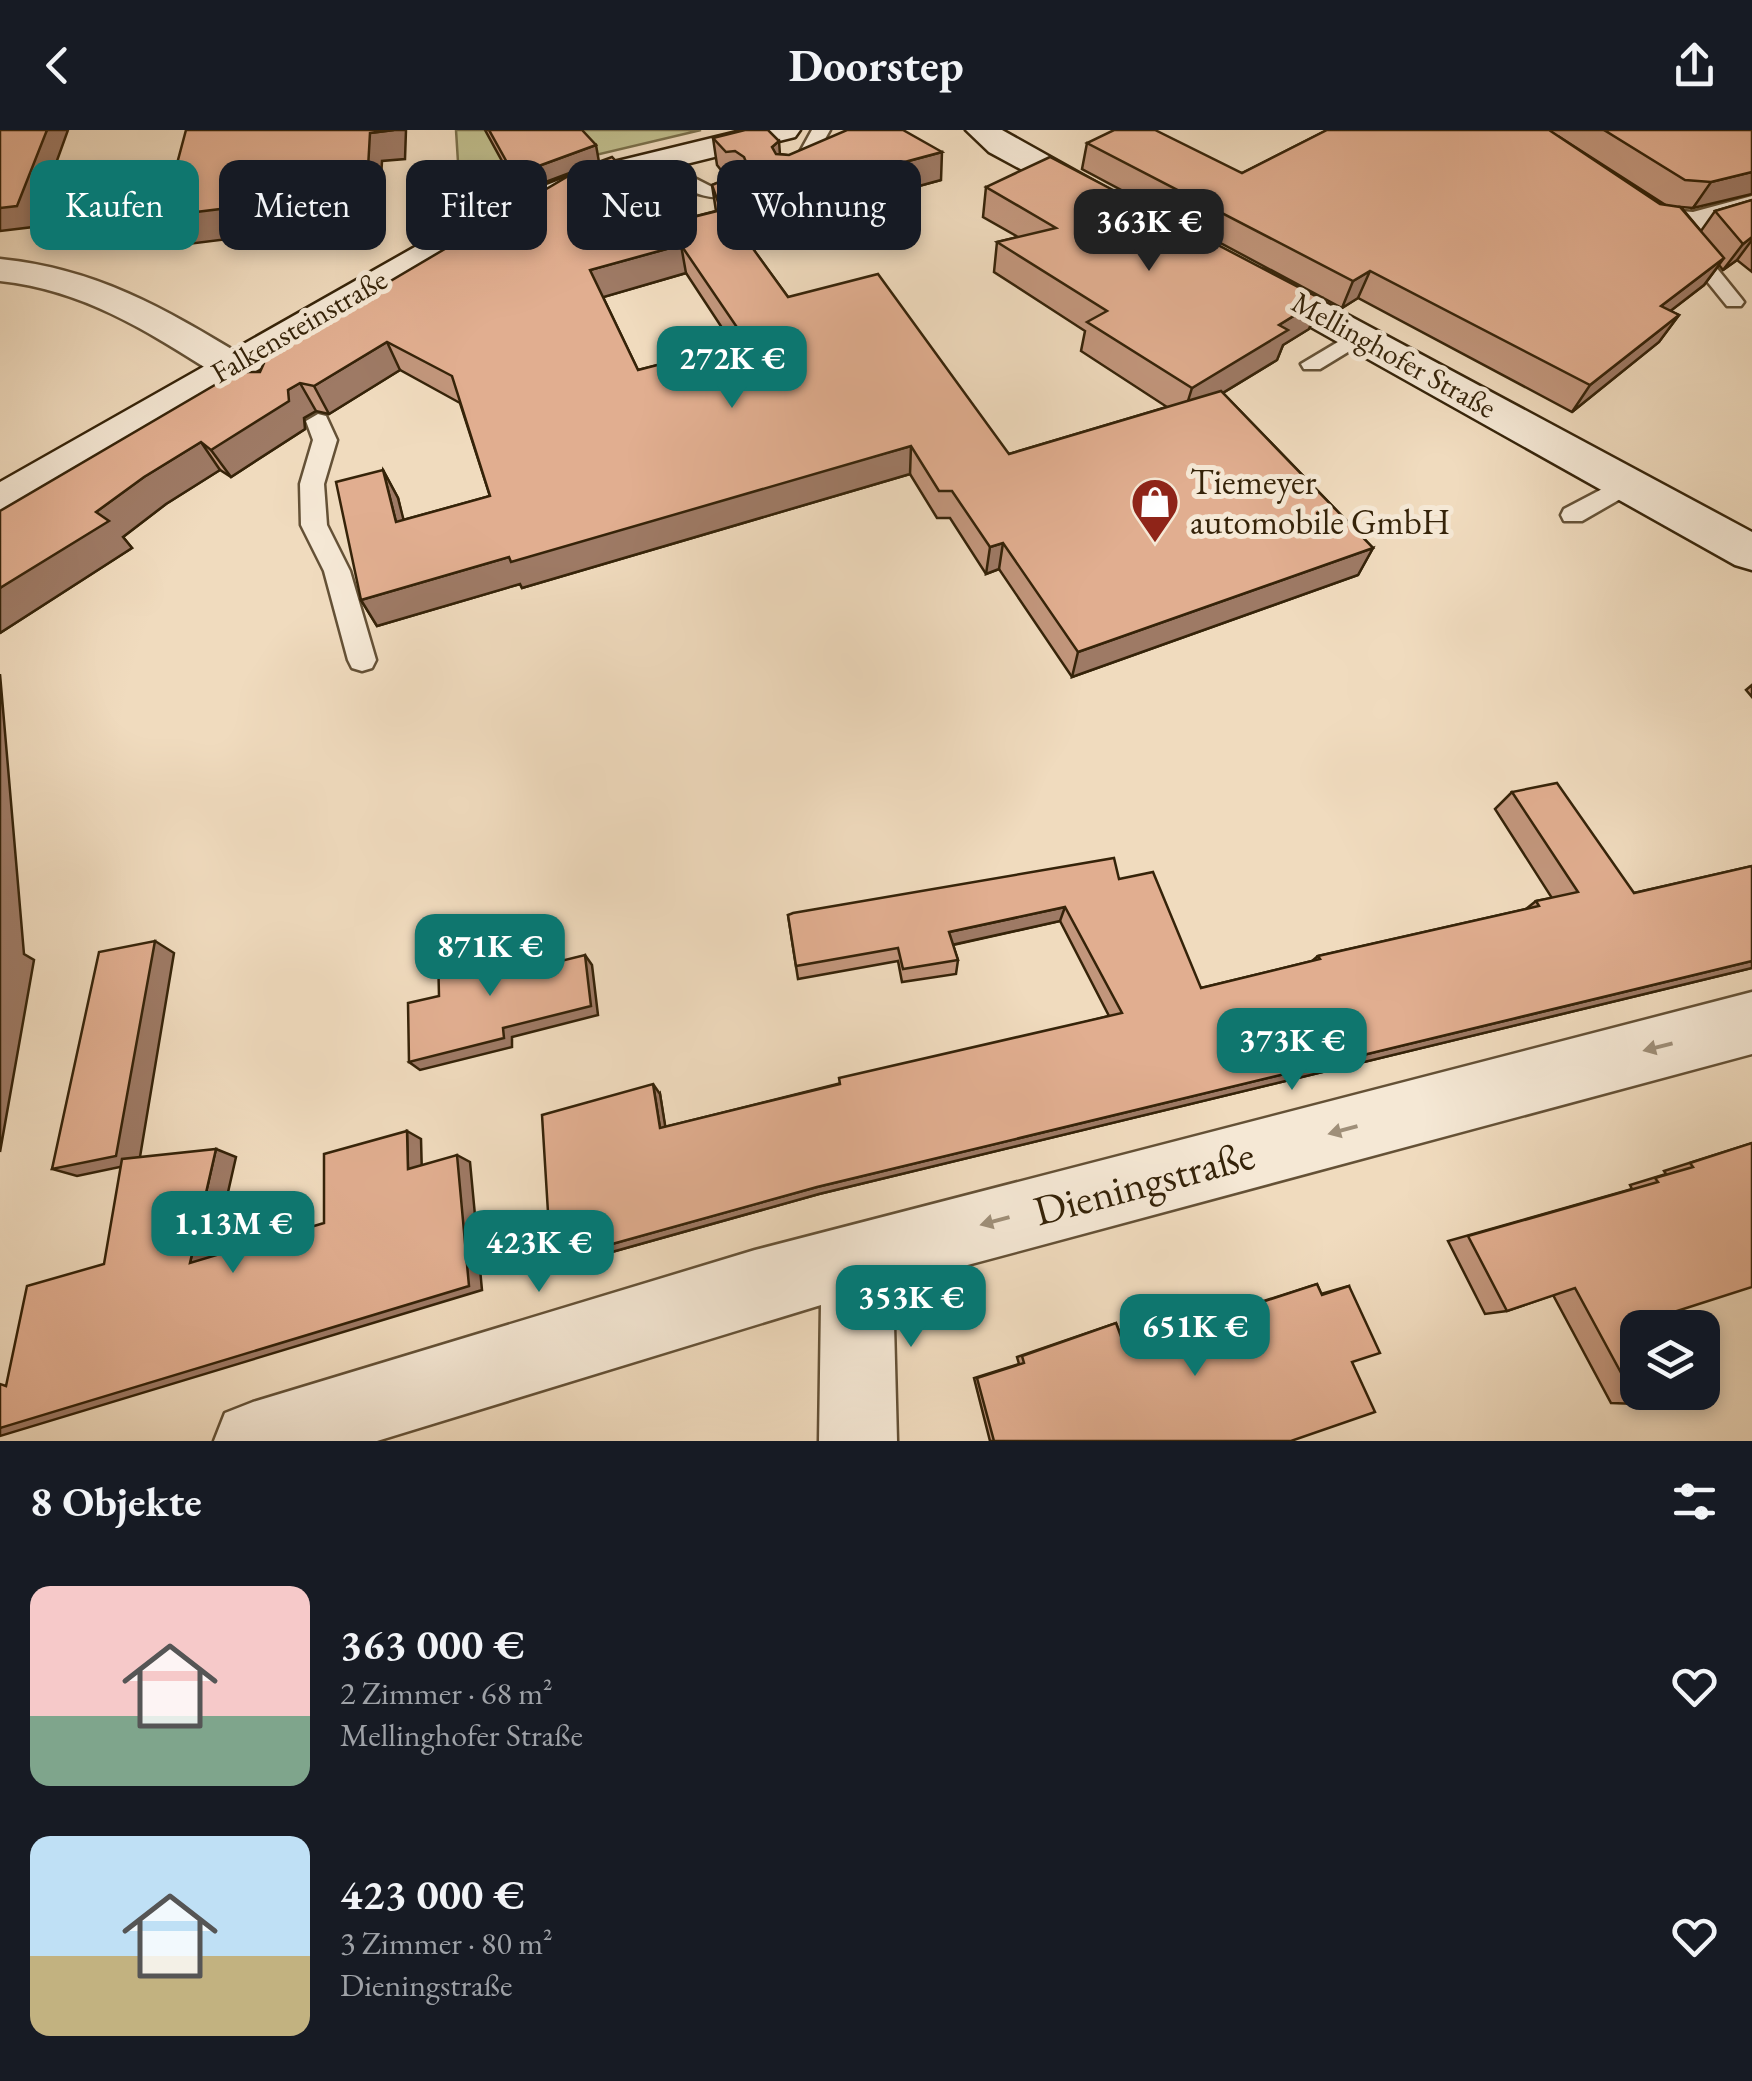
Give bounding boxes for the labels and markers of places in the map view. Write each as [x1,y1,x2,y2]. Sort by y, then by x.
pin: 363K € [1068,189,1230,274]
pin: 272K € [651,326,813,411]
place label: Tiemeyer automobile GmbH [1190,459,1450,544]
shop icon: Tiemeyer automobile GmbH [1129,476,1181,544]
pin: 871K € [409,914,571,999]
pin: 373K € [1211,1008,1373,1093]
pin: 1.13M € [141,1191,325,1276]
pin: 423K € [458,1210,620,1295]
pin: 353K € [830,1265,992,1350]
pin: 651K € [1114,1294,1276,1379]

